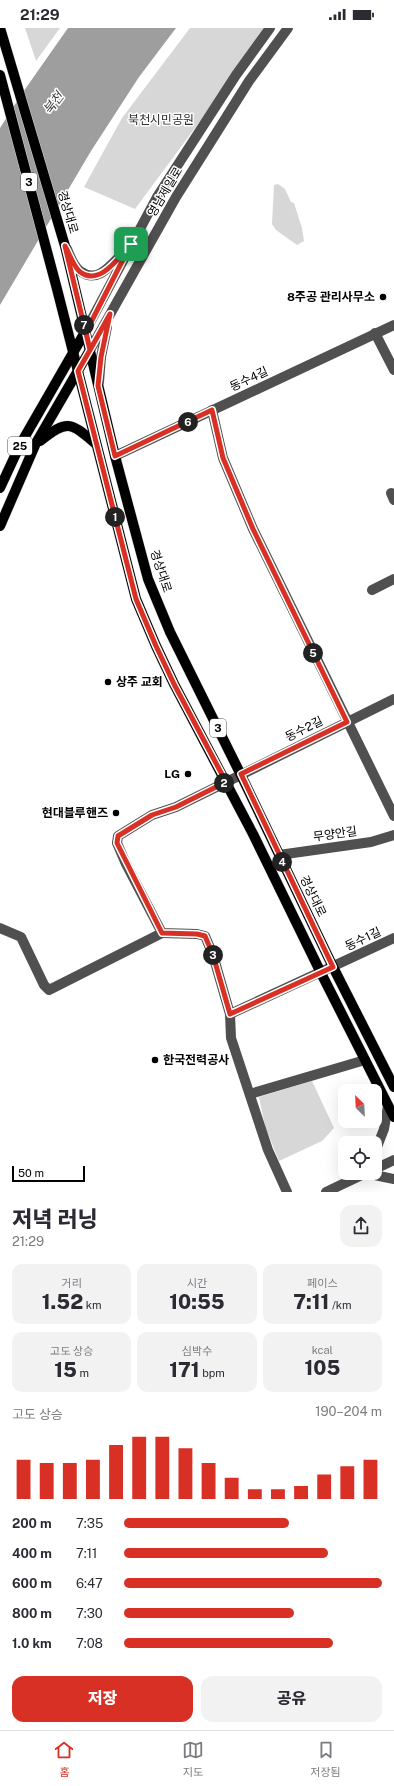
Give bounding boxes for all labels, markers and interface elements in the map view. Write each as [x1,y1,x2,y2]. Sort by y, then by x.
text: 21:29 [20,6,60,23]
water label: 북천 [40,88,67,117]
park label: 북천시민공원 [128,113,194,127]
street label: 영남제일로 [145,165,185,219]
road number: 3 [21,173,37,191]
street label: 경상대로 [55,189,81,235]
pin [114,227,148,261]
icon: arrive [120,233,142,255]
place label: 8주공 관리사무소 [287,290,375,304]
marker: 8주공 관리사무소 [378,292,388,302]
pin: 7 [74,315,94,335]
text: 7 [81,319,87,331]
street label: 동수4길 [228,364,270,394]
pin: 6 [178,412,198,432]
text: 6 [184,416,192,428]
road number: 25 [8,437,32,455]
pin: 1 [105,507,125,527]
text: 1 [113,511,117,523]
street label: 경상대로 [148,548,174,594]
pin: 5 [303,643,323,663]
text: 5 [309,647,317,659]
place label: 상주 교회 [116,675,163,689]
marker: 상주 교회 [103,677,113,687]
street label: 동수2길 [283,714,325,744]
road number: 3 [210,719,226,737]
place label: LG [164,767,180,781]
marker: LG [183,769,193,779]
pin: 2 [214,773,234,793]
text: 2 [221,777,228,789]
place label: 현대블루핸즈 [42,806,108,820]
marker: 현대블루핸즈 [111,808,121,818]
street label: 무양안길 [312,824,358,844]
pin: 4 [272,852,292,872]
text: 4 [278,856,286,868]
street label: 경상대로 [297,873,329,919]
street label: 동수1길 [343,925,383,953]
pin: 3 [203,945,223,965]
text: 3 [209,949,217,961]
place label: 한국전력공사 [163,1053,229,1067]
marker: 한국전력공사 [150,1055,160,1065]
north arrow [338,1084,382,1128]
map controls [338,1084,382,1180]
button: locate [338,1136,382,1180]
scale bar [12,1164,85,1183]
text: 50 m [18,1167,44,1179]
button: share [340,1205,382,1247]
text: 저녁 러닝 [12,1206,98,1232]
text: 21:29 [12,1234,44,1249]
text: 거리 [62,1277,82,1289]
text: 시간 [187,1277,207,1289]
text: 페이스 [307,1277,338,1289]
text: 1.52 [42,1290,83,1314]
text: 10:55 [169,1290,225,1314]
text: 7:11 [293,1290,329,1314]
text: km [83,1299,102,1311]
text: /km [329,1299,351,1311]
text: kcal [312,1344,333,1356]
text: 고도 상승 [50,1345,93,1357]
text: 심박수 [182,1345,212,1357]
text: 105 [304,1356,340,1380]
text: 15 [54,1358,77,1382]
text: 171 [169,1358,200,1382]
text: m [77,1367,89,1379]
text: bpm [200,1367,225,1379]
text: 190–204 m [315,1404,382,1419]
text: 고도 상승 [12,1407,63,1422]
text: 200 m [12,1516,52,1531]
text: 7:35 [76,1516,103,1531]
text: 400 m [12,1546,52,1561]
text: 7:11 [76,1546,97,1561]
text: 600 m [12,1576,52,1591]
text: 6:47 [76,1576,103,1591]
text: 800 m [12,1606,52,1621]
text: 7:30 [76,1606,103,1621]
text: 1.0 km [12,1636,52,1651]
text: 7:08 [76,1636,103,1651]
button: 저장 [12,1676,193,1722]
button: 공유 [201,1676,382,1722]
tab: 홈 [53,1739,75,1779]
tab: 지도 [182,1739,204,1779]
tab: 저장됨 [310,1739,341,1779]

